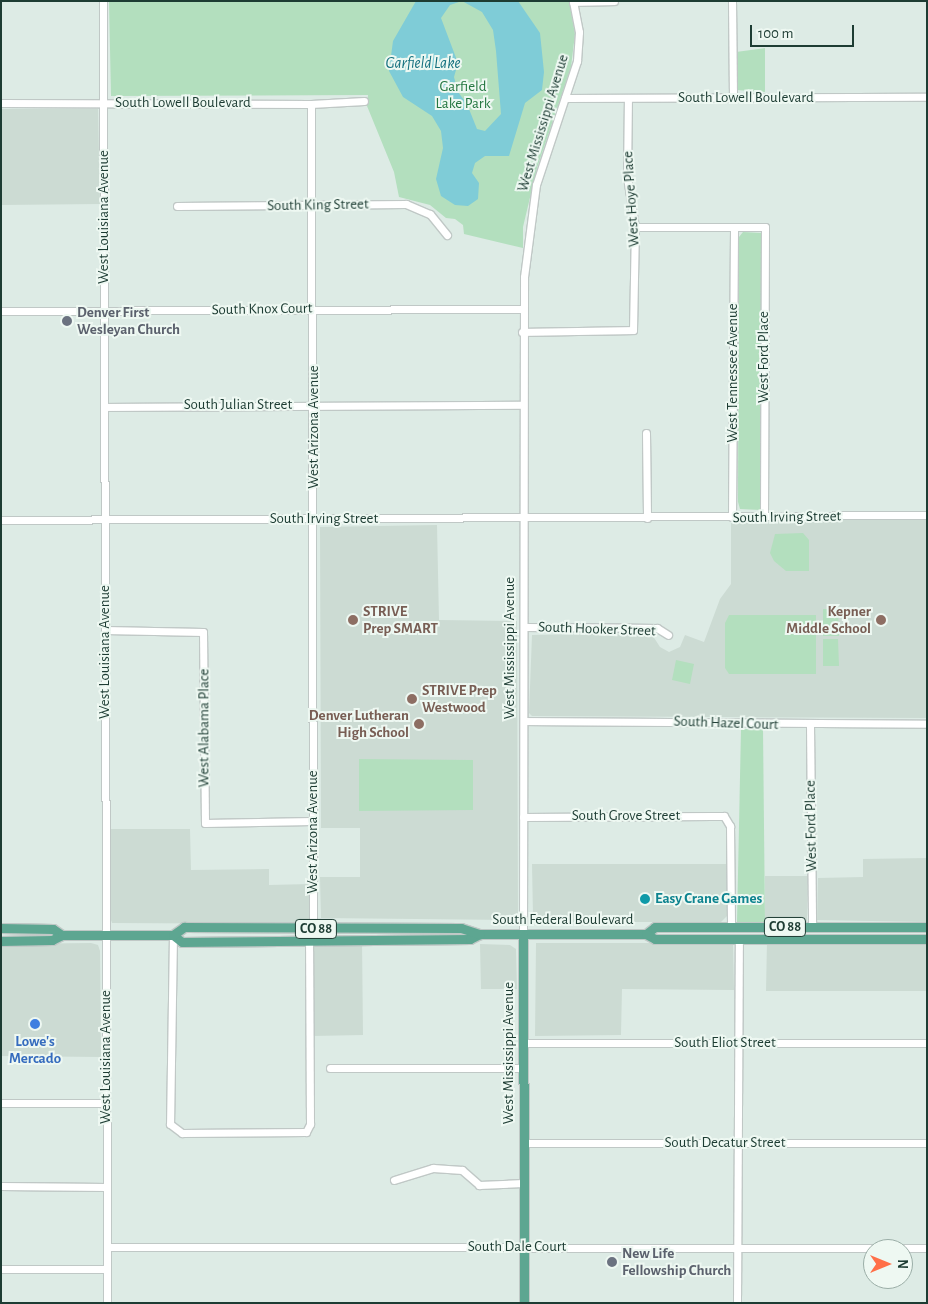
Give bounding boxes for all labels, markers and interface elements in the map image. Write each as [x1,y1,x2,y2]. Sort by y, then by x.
scale bar [753,15,857,47]
text: 100 m [758,26,793,41]
street label: West Mississippi Avenue [514,52,572,194]
water label: Garfield Lake [386,53,460,73]
park label: Garfield Lake Park [435,77,491,112]
street label: South Lowell Boulevard [678,89,814,107]
street label: South Lowell Boulevard [115,94,251,112]
street label: West Louisiana Avenue [95,150,113,284]
street label: West Hoye Place [619,150,643,248]
street label: South King Street [267,195,369,215]
street label: South Knox Court [211,299,313,319]
place label: Denver First Wesleyan Church [77,303,180,338]
street label: West Tennessee Avenue [724,303,742,443]
street label: West Ford Place [755,311,773,403]
marker: Denver First Wesleyan Church [61,315,73,327]
street label: West Arizona Avenue [305,365,323,489]
street label: South Julian Street [184,396,292,414]
street label: South Irving Street [733,507,841,527]
street label: South Irving Street [270,510,378,528]
street label: West Mississippi Avenue [501,577,519,719]
street label: West Louisiana Avenue [96,585,114,719]
place label: STRIVE Prep SMART [363,602,438,637]
place label: Kepner Middle School [786,602,871,637]
marker: STRIVE Prep SMART [347,614,359,626]
marker: Kepner Middle School [875,614,887,626]
street label: South Hooker Street [538,618,656,640]
street label: West Alabama Place [195,669,213,787]
place label: STRIVE Prep Westwood [422,681,497,716]
marker: STRIVE Prep Westwood [406,693,418,705]
place label: Denver Lutheran High School [309,706,409,741]
street label: South Hazel Court [673,712,779,734]
marker: Denver Lutheran High School [413,718,425,730]
street label: West Arizona Avenue [304,770,322,894]
street label: West Ford Place [801,780,821,872]
street label: South Grove Street [572,807,680,825]
place label: Easy Crane Games [655,890,762,908]
marker: Easy Crane Games [639,893,651,905]
street label: South Federal Boulevard [492,911,634,929]
road number: CO 88 [764,916,806,939]
road number: CO 88 [295,918,337,941]
street label: West Mississippi Avenue [500,982,518,1124]
street label: West Louisiana Avenue [97,990,115,1124]
marker: Lowe's Mercado [29,1018,41,1030]
place label: Lowe's Mercado [9,1032,61,1067]
street label: South Eliot Street [674,1034,776,1052]
street label: South Decatur Street [665,1134,785,1152]
street label: South Dale Court [468,1238,566,1256]
north arrow [863,1239,913,1289]
place label: New Life Fellowship Church [622,1244,731,1279]
marker: New Life Fellowship Church [606,1256,618,1268]
text: N [895,1259,909,1269]

